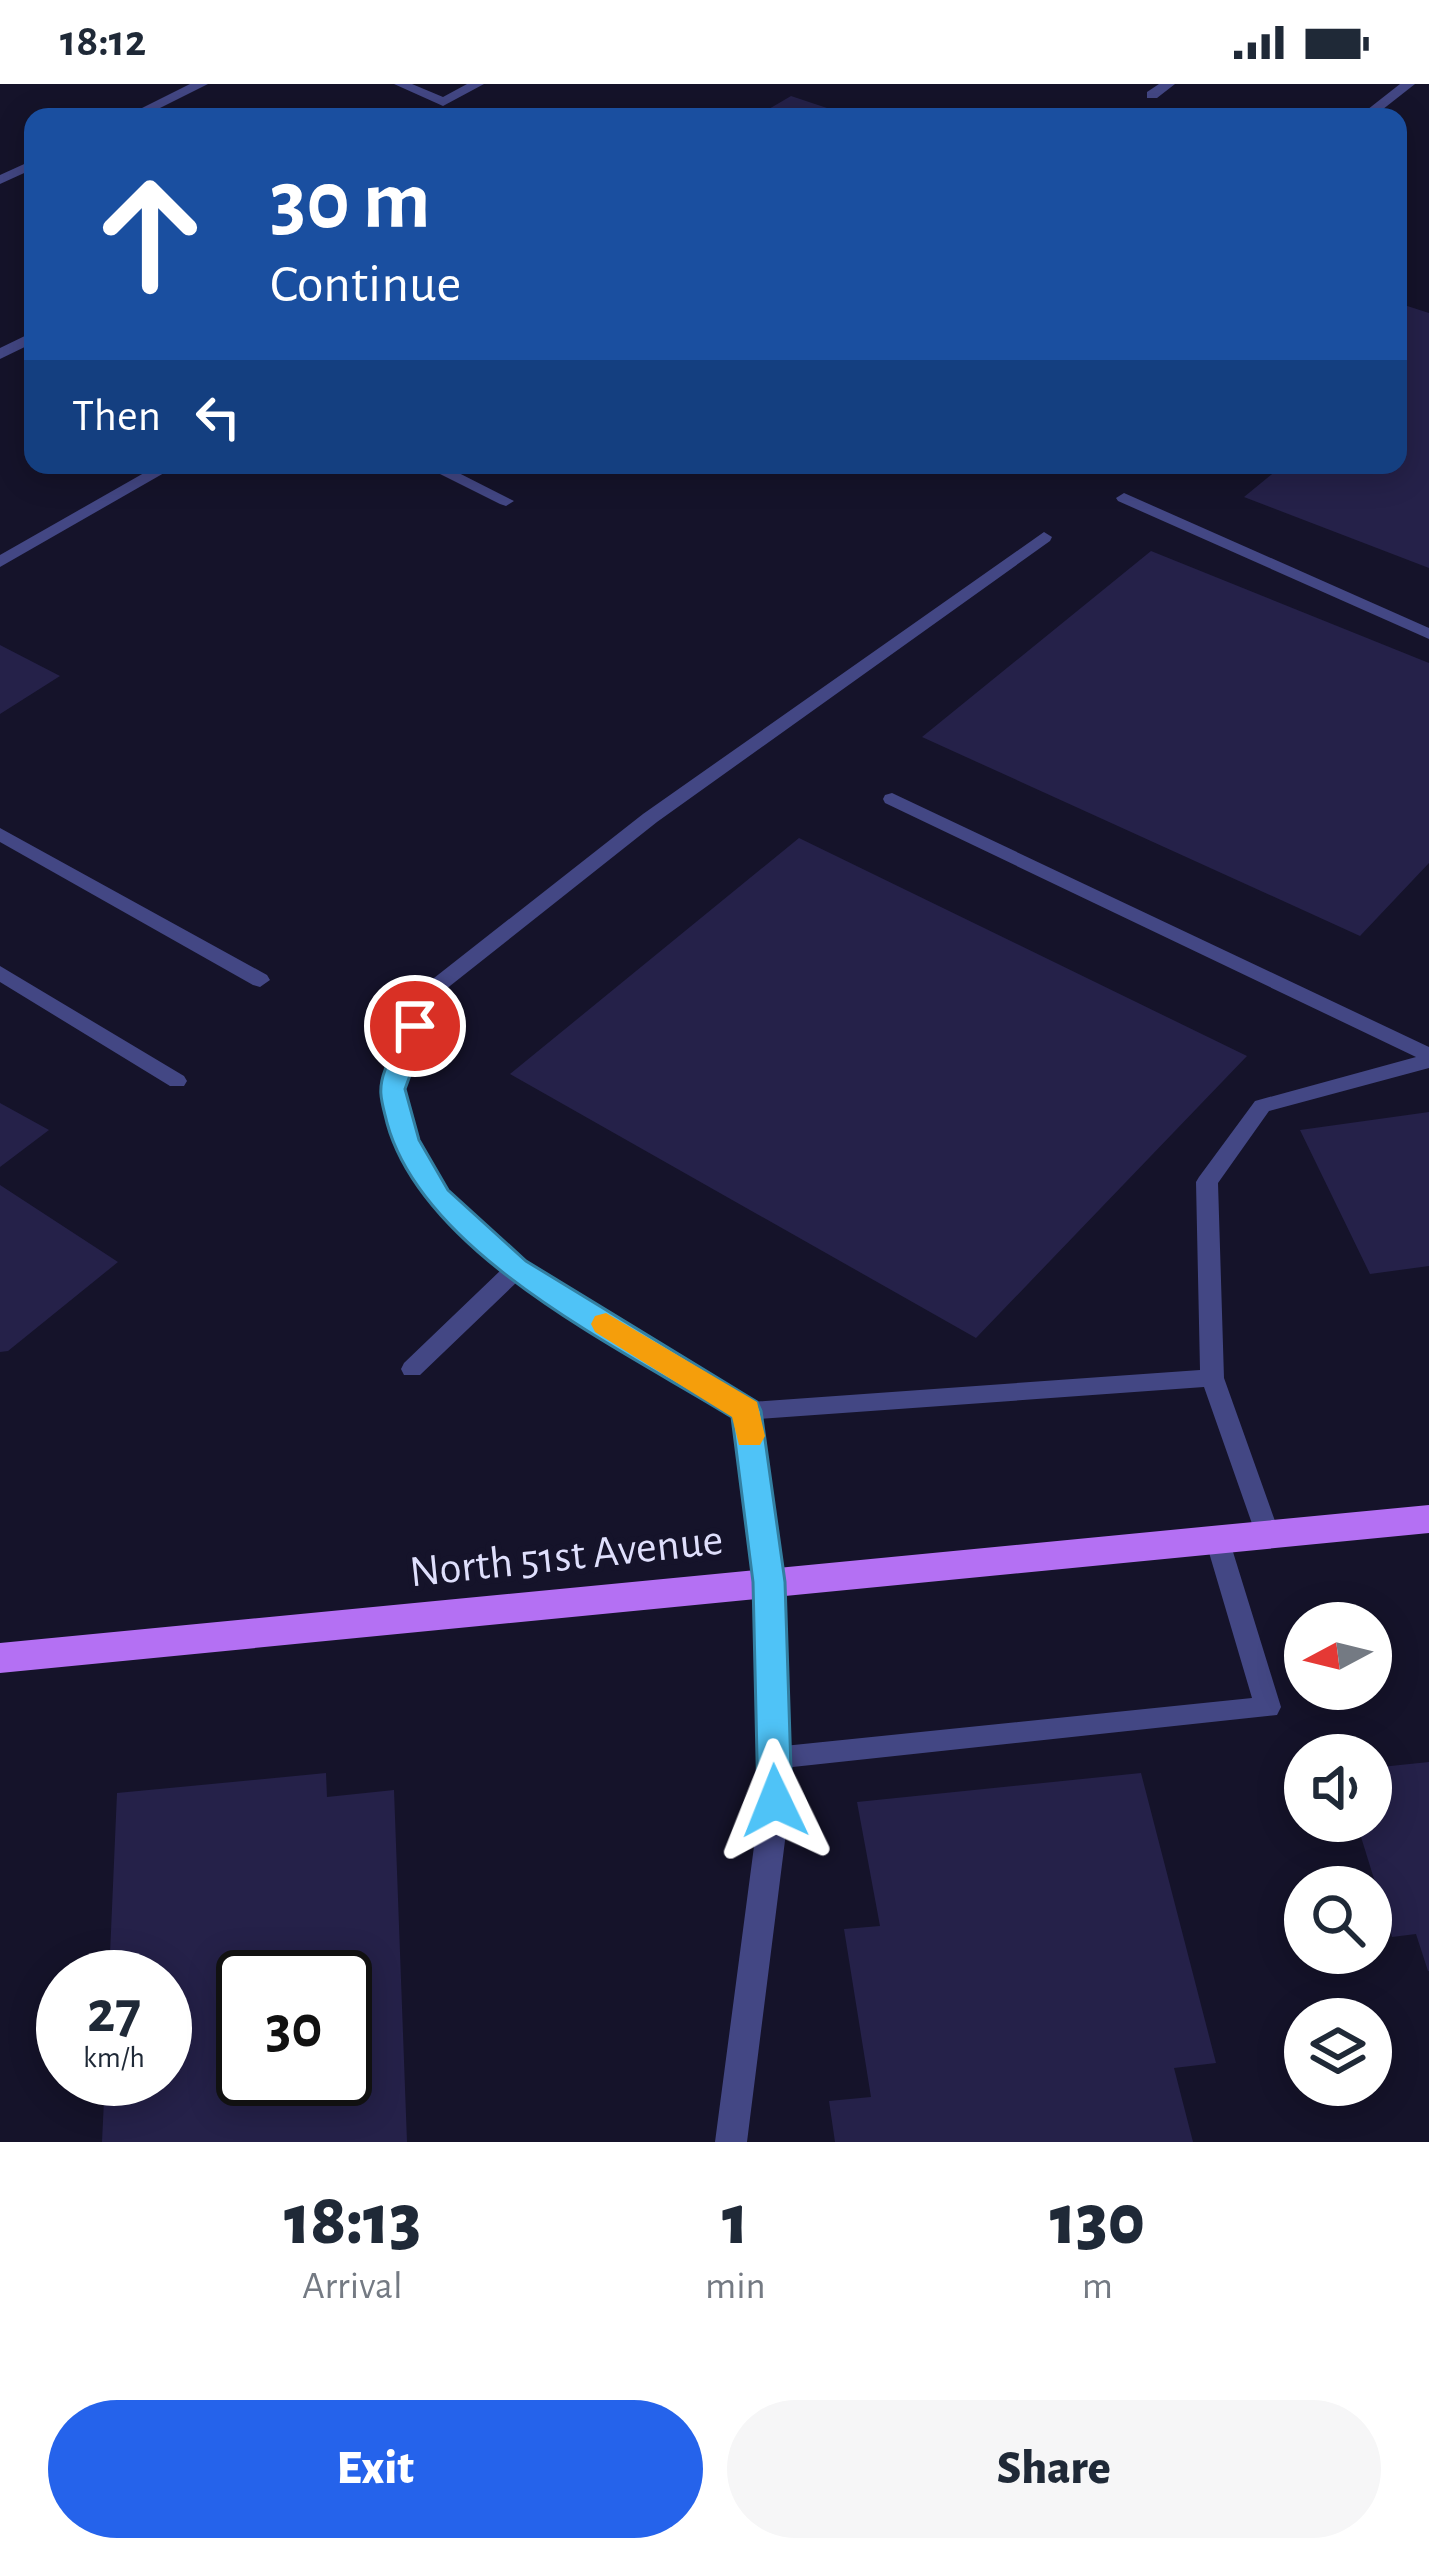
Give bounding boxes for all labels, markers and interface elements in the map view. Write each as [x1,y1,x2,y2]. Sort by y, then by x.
text: 18:12 [60,19,146,64]
icon: ahead [72,156,228,312]
text: 30 m [270,160,430,244]
text: Continue [270,258,461,312]
icon: left [185,384,251,450]
text: Then [72,394,161,439]
pin [364,975,466,1077]
icon: arrive [382,993,448,1059]
street label: North 51st Avenue [407,1518,725,1595]
north arrow [1284,1602,1392,1710]
map controls [1284,1602,1392,2106]
button: sound [1284,1734,1392,1842]
position arrow [712,1738,838,1864]
button: search [1284,1866,1392,1974]
speed limit sign: 30 [216,1950,372,2106]
text: 27 [87,1983,141,2043]
button: layers [1284,1998,1392,2106]
text: km/h [83,2043,145,2073]
text: 18:13 [284,2185,421,2257]
text: 1 [722,2185,749,2257]
text: 130 [1050,2185,1145,2257]
text: Arrival [302,2267,403,2306]
text: min [705,2267,766,2306]
text: m [1082,2267,1113,2306]
button: Exit [48,2400,703,2538]
button: Share [727,2400,1381,2538]

